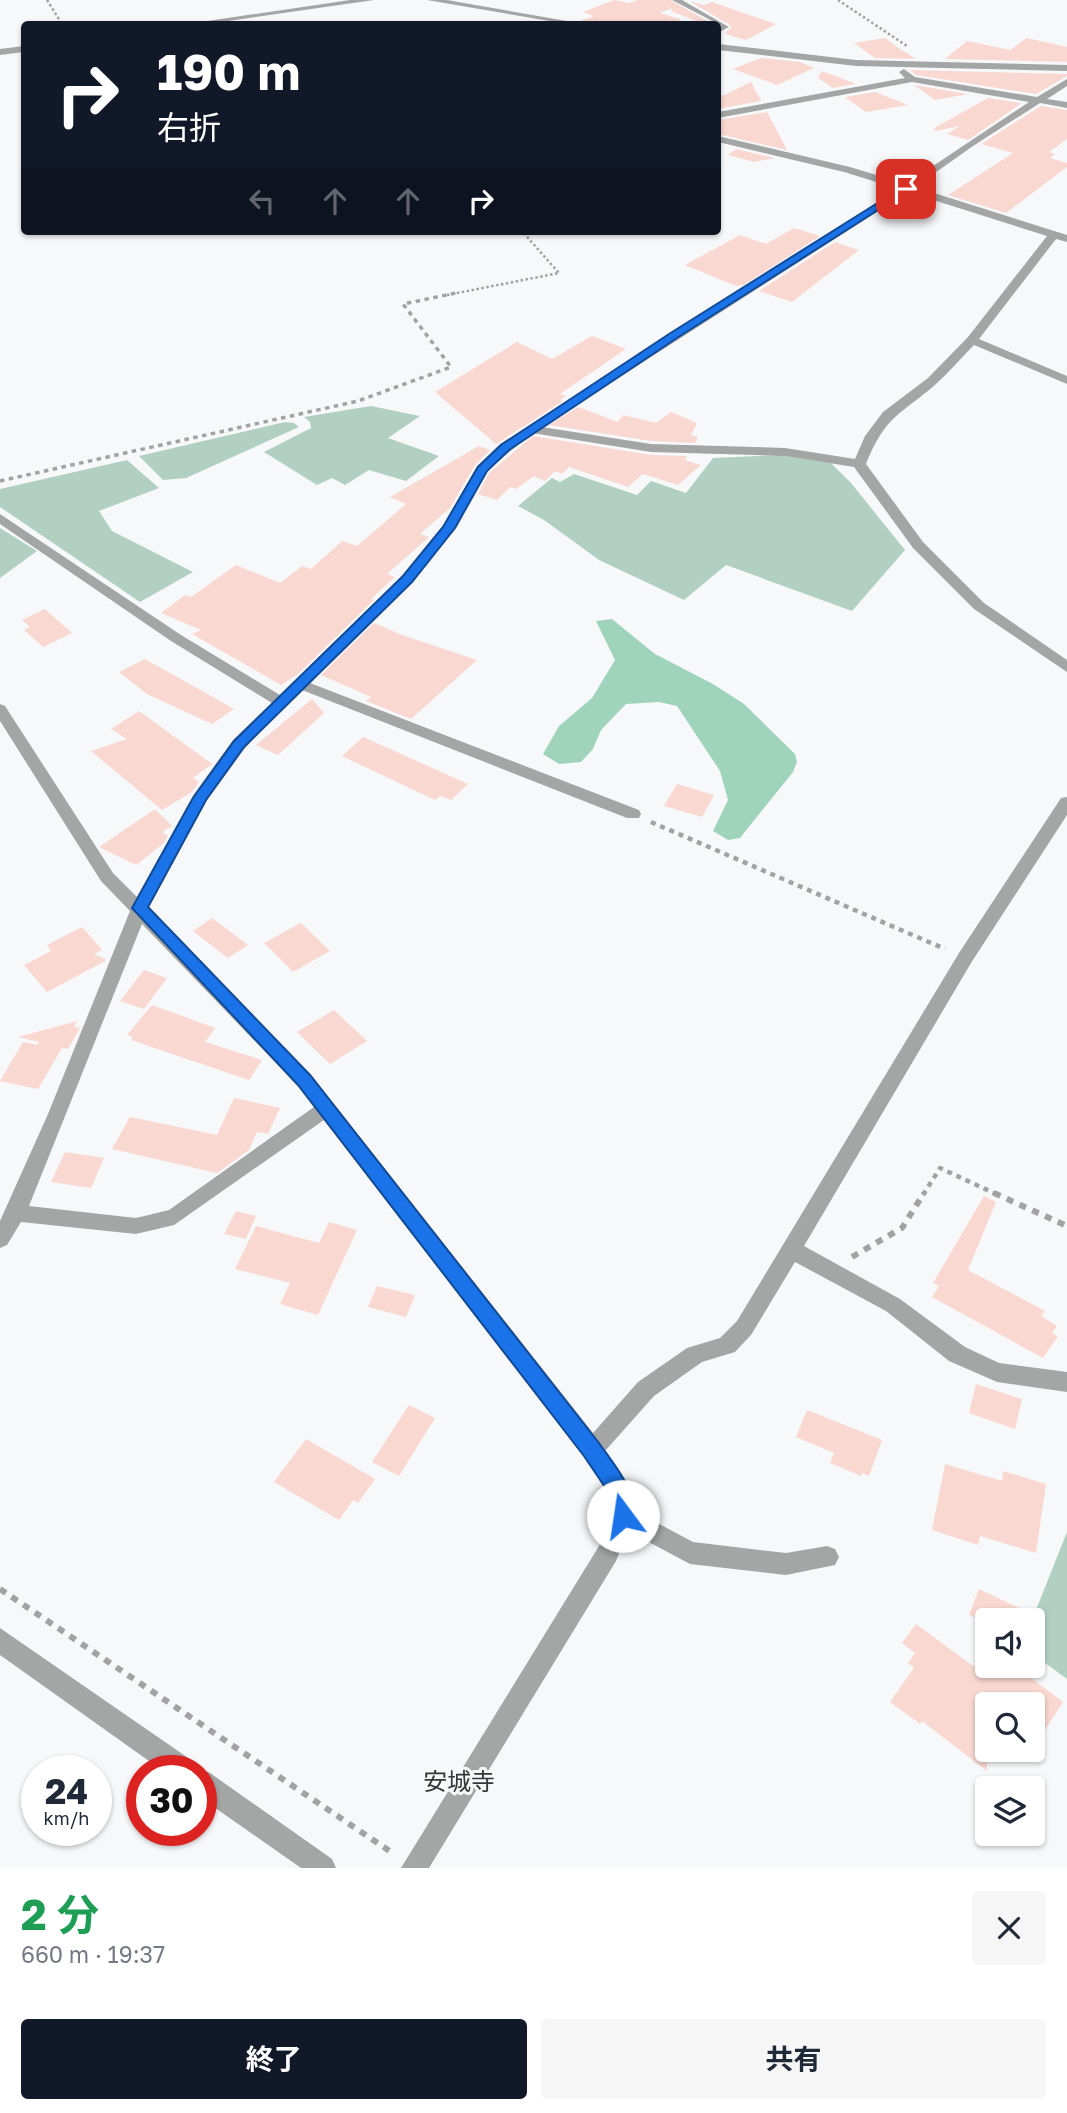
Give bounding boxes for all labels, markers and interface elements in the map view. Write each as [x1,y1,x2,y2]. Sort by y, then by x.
text: 190 m [157,42,300,101]
icon: right [42,49,133,140]
text: 右折 [157,108,221,146]
pin [876,159,936,219]
icon: arrive [887,170,925,208]
icon: left [243,182,281,220]
icon: ahead [316,182,354,220]
icon: ahead [389,182,427,220]
icon: right [462,182,500,220]
position arrow [586,1479,660,1553]
map controls [975,1608,1045,1846]
button: sound [975,1608,1045,1678]
button: search [975,1692,1045,1762]
speed limit sign: 30 [126,1755,217,1846]
district label: 安城寺 [423,1766,495,1795]
text: 24 [45,1770,88,1812]
button: layers [975,1776,1045,1846]
text: km/h [44,1807,89,1829]
text: 2 分 [21,1889,99,1939]
button: close [972,1891,1046,1965]
text: 660 m · 19:37 [21,1940,165,1968]
button: 終了 [21,2019,527,2099]
button: 共有 [541,2019,1046,2099]

